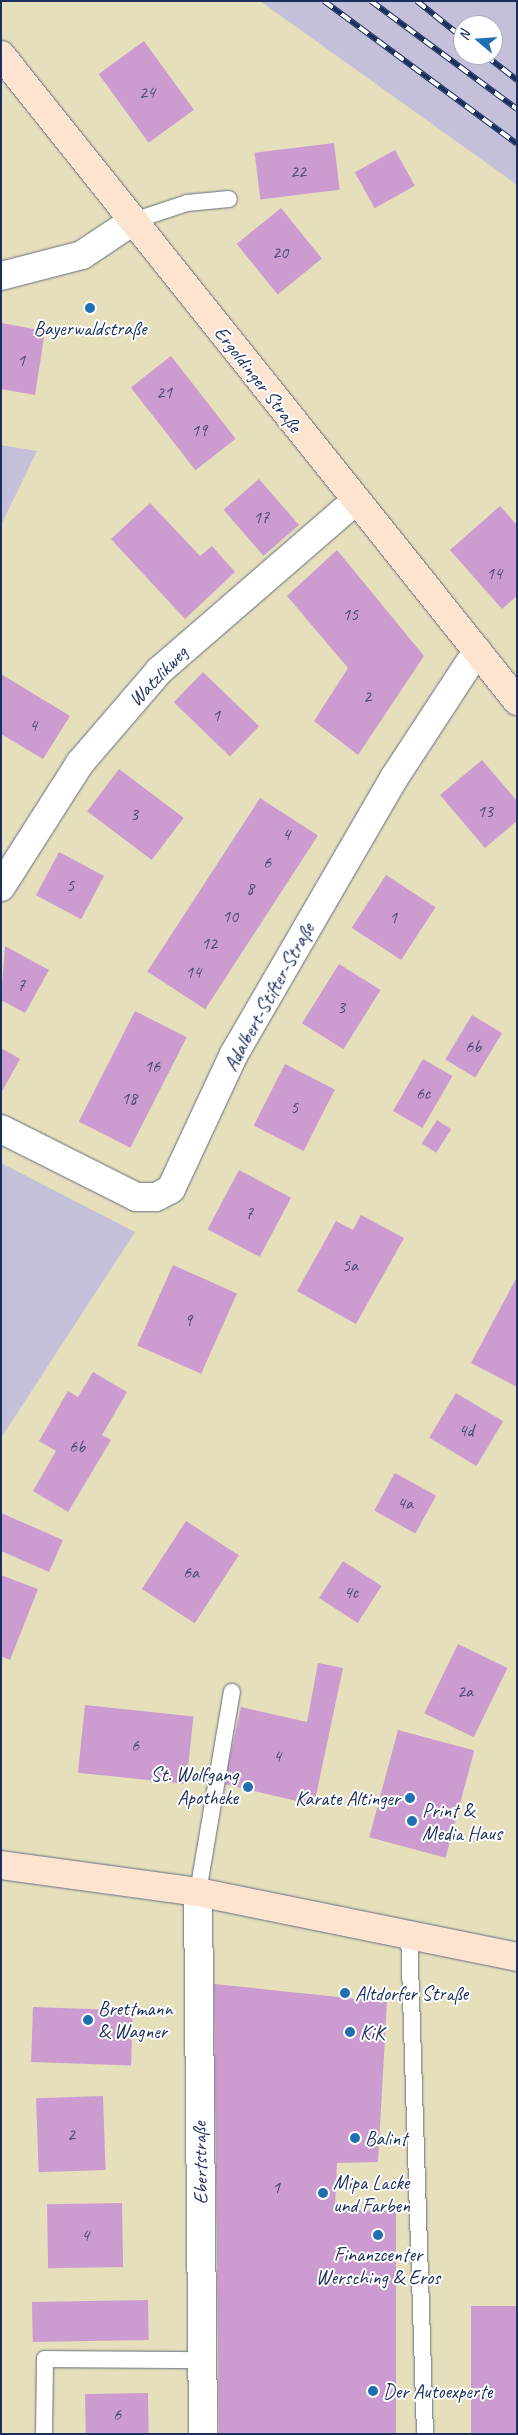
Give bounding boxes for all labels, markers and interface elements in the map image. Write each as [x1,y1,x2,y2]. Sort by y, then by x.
north arrow [453,15,503,65]
text: N [455,29,474,42]
house number: 24 [139,81,155,103]
house number: 22 [290,160,306,182]
house number: 20 [272,241,288,263]
marker: Bayerwaldstraße [84,302,96,314]
place label: Bayerwaldstraße [34,316,146,340]
street label: Ergoldinger Straße [209,321,307,437]
house number: 1 [17,349,25,371]
house number: 21 [156,381,172,403]
house number: 19 [191,419,207,441]
house number: 17 [253,506,269,528]
house number: 14 [486,562,502,584]
house number: 15 [342,603,358,625]
street label: Watzlikweg [124,641,192,711]
house number: 2 [363,685,371,707]
house number: 1 [212,704,220,726]
house number: 4 [29,714,37,736]
house number: 13 [477,800,493,822]
house number: 3 [130,803,138,825]
house number: 4 [282,823,290,845]
house number: 6 [263,851,271,873]
house number: 5 [66,874,74,896]
house number: 8 [246,877,254,899]
house number: 10 [222,905,238,927]
house number: 1 [389,906,397,928]
street label: Adalbert-Stifter-Straße [218,919,320,1075]
house number: 12 [201,932,217,954]
house number: 14 [185,961,201,983]
house number: 7 [17,974,25,996]
house number: 3 [337,996,345,1018]
house number: 6b [465,1035,481,1057]
house number: 16 [144,1055,160,1077]
house number: 6c [416,1082,430,1104]
house number: 18 [121,1087,137,1109]
house number: 5 [290,1096,298,1118]
house number: 7 [245,1202,253,1224]
house number: 5a [342,1254,358,1276]
house number: 9 [184,1309,192,1331]
house number: 4d [458,1419,474,1441]
house number: 6b [69,1435,85,1457]
house number: 4a [397,1492,413,1514]
house number: 6a [183,1561,199,1583]
house number: 4c [344,1581,358,1603]
house number: 2a [457,1680,473,1702]
house number: 6 [131,1734,139,1756]
house number: 4 [273,1745,281,1767]
place label: St. Wolfgang Apotheke [151,1763,238,1810]
marker: St. Wolfgang Apotheke [242,1781,254,1793]
place label: Karate Altinger [295,1786,400,1810]
marker: Karate Altinger [404,1792,416,1804]
place label: Print & Media Haus [422,1798,502,1845]
marker: Print & Media Haus [406,1815,418,1827]
place label: Altdorfer Straße [355,1981,469,2005]
marker: Altdorfer Straße [339,1987,351,1999]
place label: Brettmann & Wagner [98,1996,173,2043]
marker: Brettmann & Wagner [82,2014,94,2026]
place label: KiK [360,2020,384,2044]
marker: KiK [344,2026,356,2038]
street label: Ebertstraße [187,2121,213,2205]
house number: 2 [67,2123,75,2145]
place label: Balint [365,2126,407,2150]
marker: Balint [349,2132,361,2144]
place label: Mipa Lacke und Farben [333,2170,411,2217]
house number: 1 [272,2176,280,2198]
marker: Mipa Lacke und Farben [317,2187,329,2199]
house number: 4 [81,2224,89,2246]
marker: Finanzcenter Wersching & Eros [372,2229,384,2241]
place label: Finanzcenter Wersching & Eros [316,2243,440,2290]
place label: Der Autoexperte [383,2379,492,2403]
marker: Der Autoexperte [367,2385,379,2397]
house number: 6 [113,2403,121,2425]

